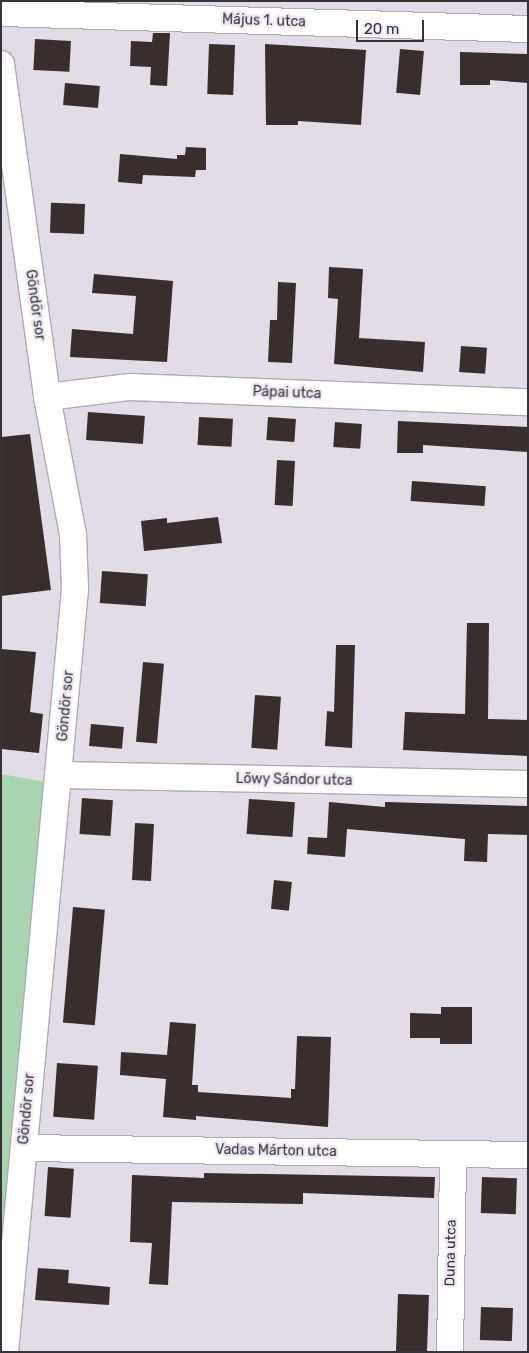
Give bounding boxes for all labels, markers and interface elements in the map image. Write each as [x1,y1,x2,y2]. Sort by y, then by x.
scale bar [359,10,426,42]
street label: Május 1. utca [222,11,306,31]
text: 20 m [364,20,399,38]
street label: Göndör sor [22,268,48,342]
street label: Pápai utca [252,383,322,403]
street label: Göndör sor [55,670,77,742]
street label: Lőwy Sándor utca [235,771,353,789]
street label: Göndör sor [16,1073,38,1145]
street label: Vadas Márton utca [215,1142,337,1160]
street label: Duna utca [442,1219,460,1287]

